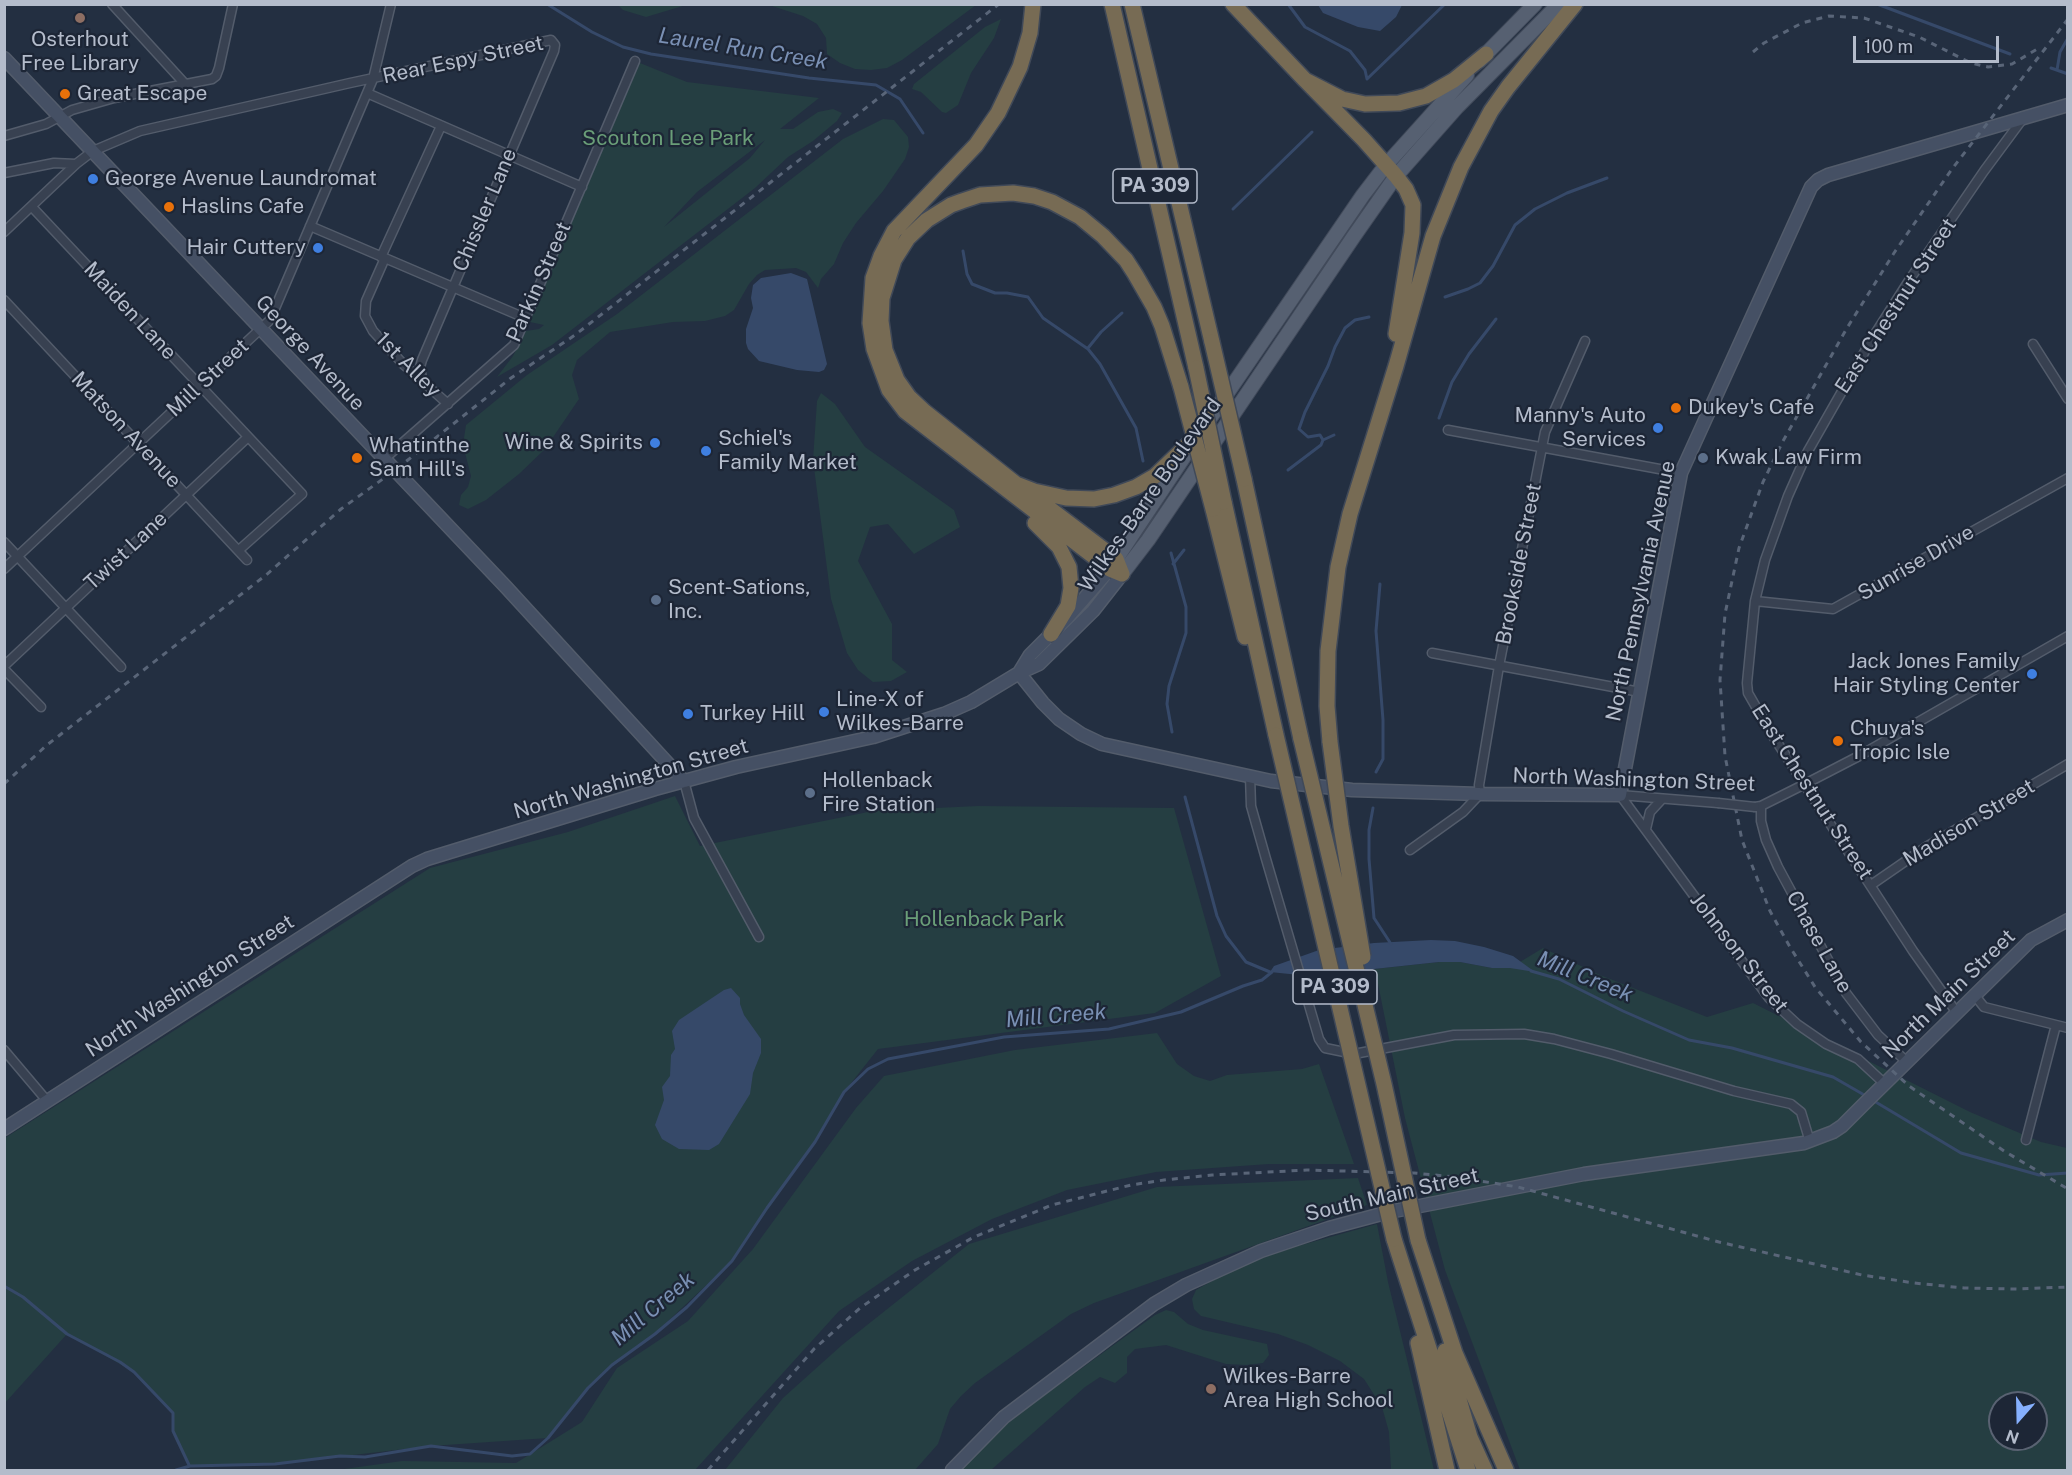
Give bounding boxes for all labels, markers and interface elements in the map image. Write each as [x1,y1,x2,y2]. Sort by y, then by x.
marker: Osterhout Free Library [73,11,87,25]
water label: Laurel Run Creek [657,23,829,75]
scale bar [1856,24,2002,62]
place label: Osterhout Free Library [21,27,139,77]
street label: Rear Espy Street [380,31,546,89]
text: 100 m [1864,36,1913,57]
place label: Great Escape [77,81,207,107]
marker: Great Escape [58,87,72,101]
park label: Scouton Lee Park [582,126,754,152]
street label: Chissler Lane [448,145,522,275]
place label: George Avenue Laundromat [105,166,377,192]
road number: PA 309 [1113,169,1197,203]
marker: George Avenue Laundromat [86,172,100,186]
place label: Haslins Cafe [181,194,304,220]
marker: Haslins Cafe [162,200,176,214]
street label: East Chestnut Street [1830,214,1962,398]
street label: Parkin Street [501,218,577,346]
place label: Hair Cuttery [186,235,306,261]
marker: Hair Cuttery [311,241,325,255]
street label: Maiden Lane [78,257,182,365]
street label: George Avenue [250,290,370,416]
street label: 1st Alley [370,327,446,403]
street label: Mill Street [162,334,254,422]
street label: Matson Avenue [66,367,186,493]
street label: Wilkes-Barre Boulevard [1073,393,1227,597]
place label: Dukey's Cafe [1688,395,1814,421]
marker: Dukey's Cafe [1669,401,1683,415]
place label: Manny's Auto Services [1514,403,1646,453]
marker: Manny's Auto Services [1651,421,1665,435]
place label: Schiel's Family Market [718,426,857,476]
place label: Wine & Spirits [504,430,643,456]
place label: Whatinthe Sam Hill's [369,433,470,483]
marker: Wine & Spirits [648,436,662,450]
marker: Schiel's Family Market [699,444,713,458]
place label: Kwak Law Firm [1715,445,1862,471]
marker: Whatinthe Sam Hill's [350,451,364,465]
marker: Kwak Law Firm [1696,451,1710,465]
street label: North Pennsylvania Avenue [1601,458,1681,724]
street label: Brookside Street [1491,481,1547,647]
street label: Twist Lane [79,506,173,596]
street label: Sunrise Drive [1853,520,1979,606]
place label: Scent-Sations, Inc. [668,575,810,625]
marker: Scent-Sations, Inc. [649,593,663,607]
place label: Jack Jones Family Hair Styling Center [1833,649,2020,699]
marker: Jack Jones Family Hair Styling Center [2025,667,2039,681]
place label: Line-X of Wilkes-Barre [836,687,964,737]
street label: East Chestnut Street [1746,700,1878,884]
place label: Turkey Hill [700,701,805,727]
marker: Line-X of Wilkes-Barre [817,705,831,719]
marker: Turkey Hill [681,707,695,721]
place label: Chuya's Tropic Isle [1850,716,1950,766]
street label: North Washington Street [511,733,751,825]
marker: Chuya's Tropic Isle [1831,734,1845,748]
street label: North Washington Street [1512,763,1756,797]
place label: Hollenback Fire Station [822,768,935,818]
street label: Madison Street [1899,774,2039,872]
marker: Hollenback Fire Station [803,786,817,800]
street label: Chase Lane [1781,886,1857,998]
street label: Johnson Street [1684,888,1794,1018]
park label: Hollenback Park [904,907,1064,933]
street label: North Washington Street [81,909,299,1063]
street label: North Main Street [1877,924,2021,1064]
water label: Mill Creek [1533,946,1637,1008]
road number: PA 309 [1293,970,1377,1004]
water label: Mill Creek [1005,998,1107,1034]
street label: South Main Street [1303,1163,1481,1227]
water label: Mill Creek [606,1266,700,1352]
place label: Wilkes-Barre Area High School [1223,1364,1394,1414]
marker: Wilkes-Barre Area High School [1204,1382,1218,1396]
north arrow [1988,1391,2048,1451]
text: N [2003,1425,2021,1448]

